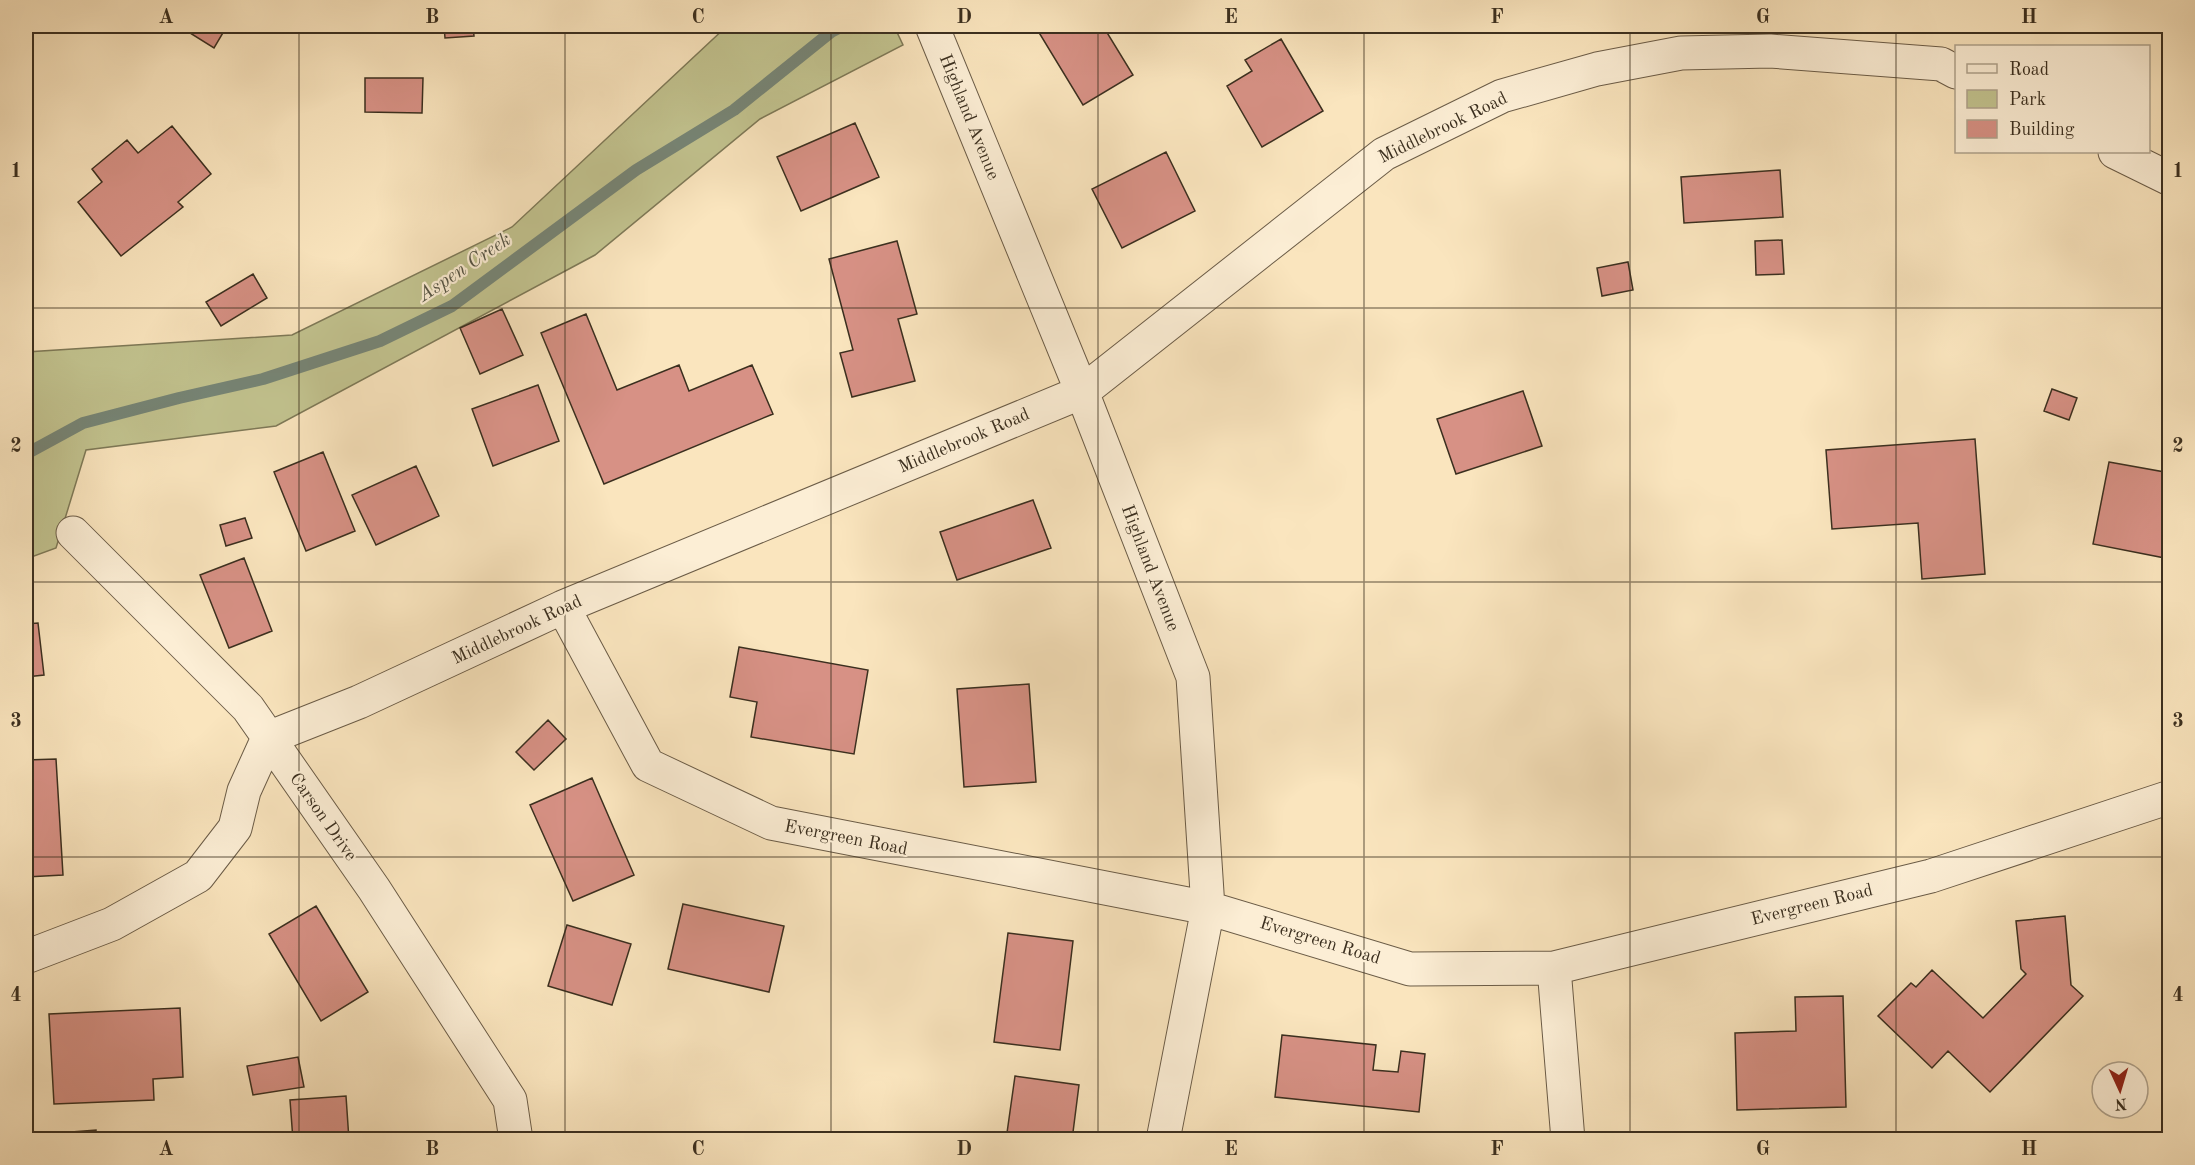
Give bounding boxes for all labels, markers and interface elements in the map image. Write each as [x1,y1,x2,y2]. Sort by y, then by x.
text: A [158,8,174,28]
text: B [425,8,439,28]
text: C [691,8,705,28]
text: D [956,8,972,28]
text: E [1224,8,1238,28]
text: F [1490,8,1504,28]
text: G [1756,8,1770,28]
text: H [2021,8,2037,28]
legend [1955,45,2150,153]
street label: Highland Avenue [936,52,1002,182]
text: Road [2009,61,2049,79]
street label: Middlebrook Road [1376,89,1510,167]
text: Park [2009,91,2046,109]
text: Building [2009,121,2075,139]
text: 1 [10,162,22,182]
text: 1 [2172,162,2184,182]
water label: Aspen Creek [414,230,515,307]
street label: Middlebrook Road [896,405,1032,477]
text: 2 [10,437,22,457]
text: 2 [2172,437,2184,457]
street label: Highland Avenue [1118,502,1182,634]
street label: Middlebrook Road [449,592,585,668]
text: 3 [10,712,22,732]
text: 3 [2172,712,2184,732]
street label: Carson Drive [286,770,360,864]
street label: Evergreen Road [783,817,909,859]
street label: Evergreen Road [1749,881,1875,929]
street label: Evergreen Road [1257,914,1383,968]
text: 4 [10,986,22,1006]
text: 4 [2172,986,2184,1006]
north arrow [2090,1060,2150,1120]
text: N [2113,1095,2128,1111]
text: A [158,1140,174,1160]
text: B [425,1140,439,1160]
text: C [691,1140,705,1160]
text: D [956,1140,972,1160]
text: E [1224,1140,1238,1160]
text: F [1490,1140,1504,1160]
text: G [1756,1140,1770,1160]
text: H [2021,1140,2037,1160]

